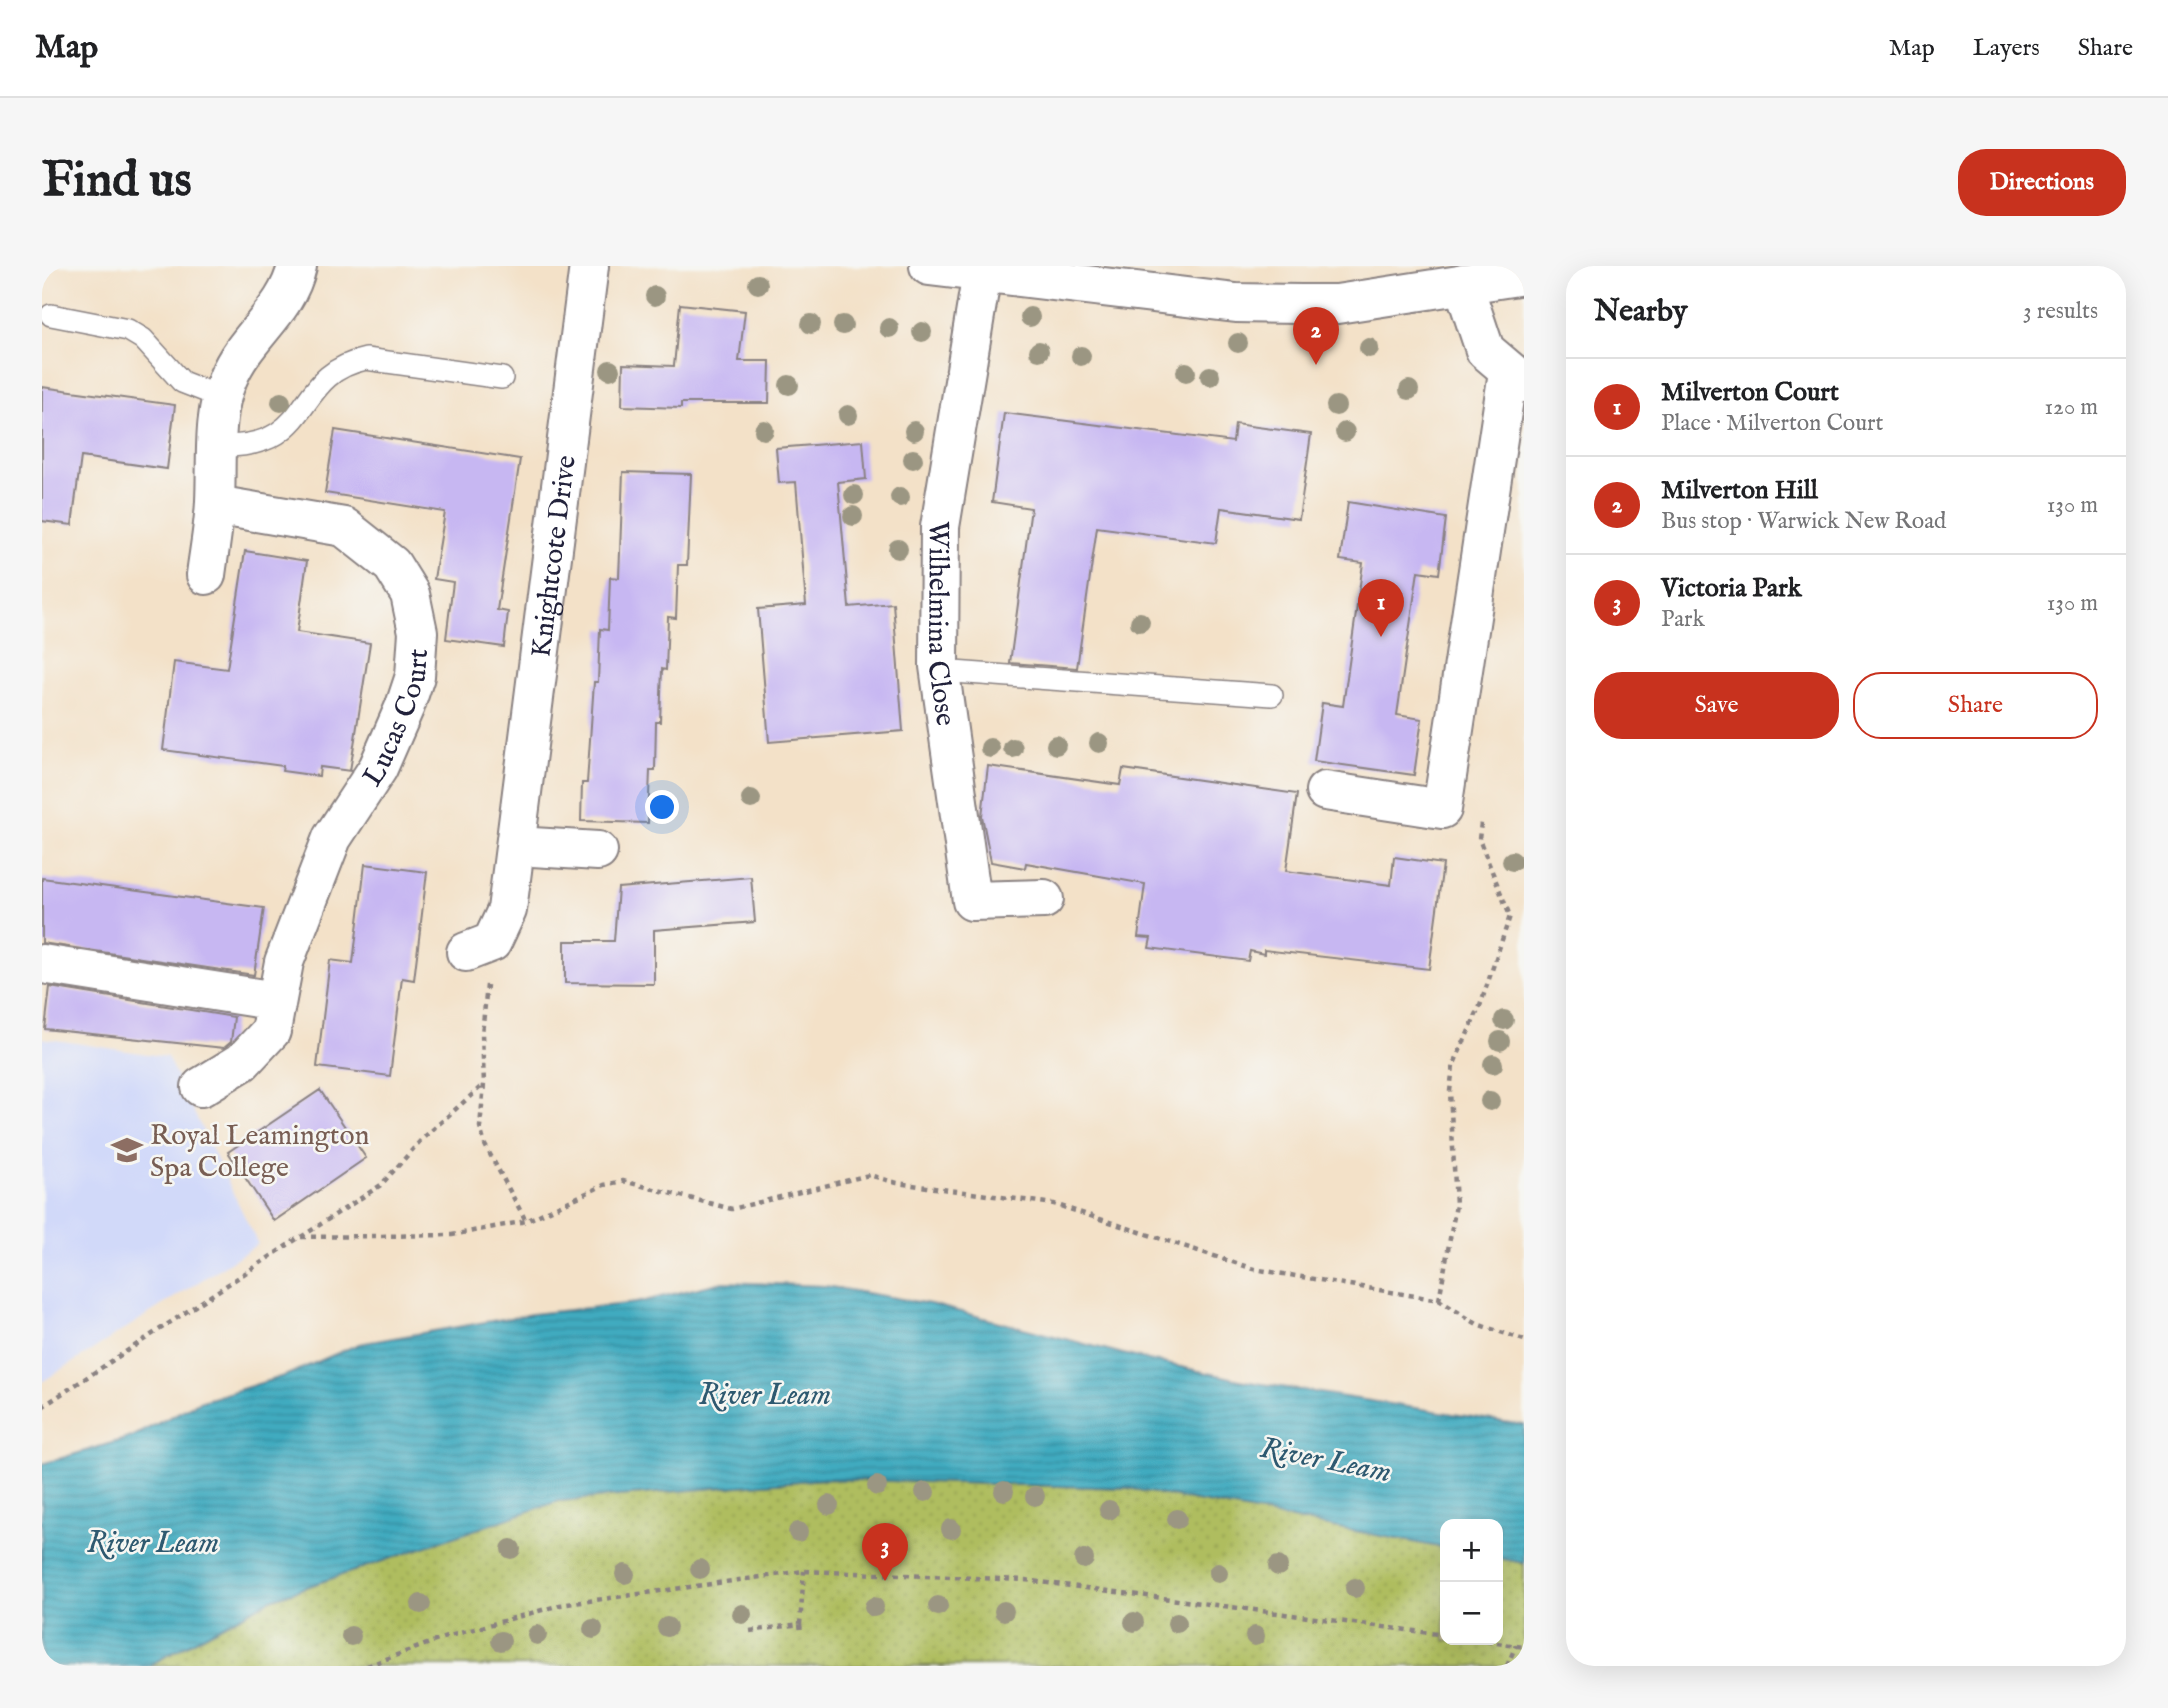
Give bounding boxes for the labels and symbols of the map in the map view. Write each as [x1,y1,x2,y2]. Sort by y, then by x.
pin: 2 [1293,307,1339,365]
street label: Knightcote Drive [524,453,585,659]
street label: Wilhelmina Close [918,521,962,728]
pin: 1 [1358,579,1404,637]
street label: Lucas Court [356,647,437,794]
your location [645,790,679,824]
place label: Royal Leamington Spa College [150,1119,369,1186]
school or university icon: Royal Leamington Spa College [110,1133,144,1167]
water label: River Leam [699,1377,831,1415]
water label: River Leam [1257,1430,1394,1492]
pin: 3 [862,1523,908,1581]
water label: River Leam [87,1525,219,1563]

